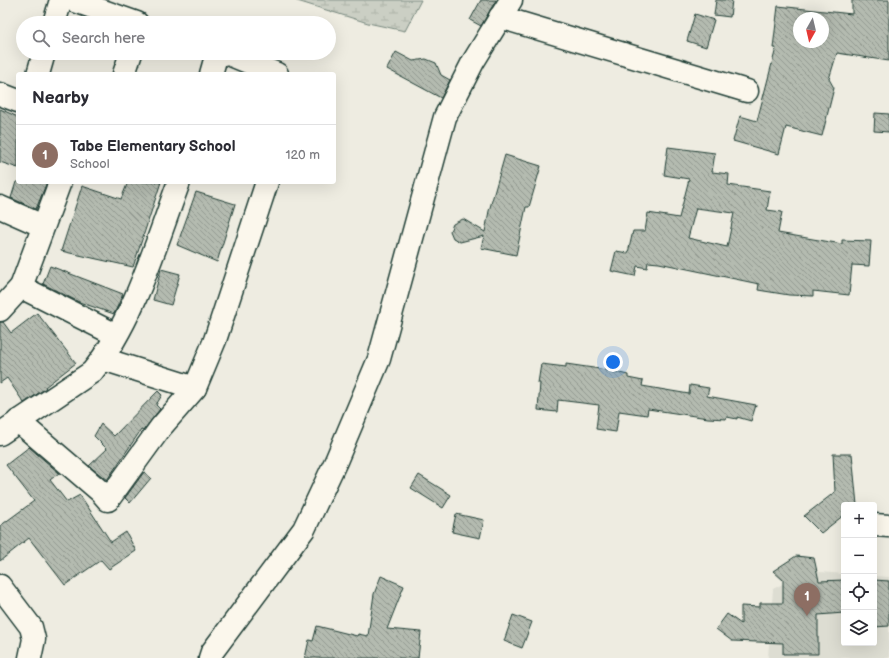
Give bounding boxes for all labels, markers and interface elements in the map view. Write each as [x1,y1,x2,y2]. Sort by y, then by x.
north arrow [793,12,829,48]
search box [16,16,336,60]
icon: search [30,27,52,49]
text: Search here [62,29,145,48]
text: Nearby [32,88,89,108]
text: Tabe Elementary School [70,137,235,156]
text: 1 [42,147,48,163]
text: 120 m [285,147,320,163]
text: School [70,156,110,172]
your location [603,352,623,372]
map controls [841,502,877,646]
button: + [841,502,877,538]
button: − [841,538,877,574]
button: locate [841,574,877,610]
pin: 1 [794,583,820,616]
button: layers [841,610,877,646]

